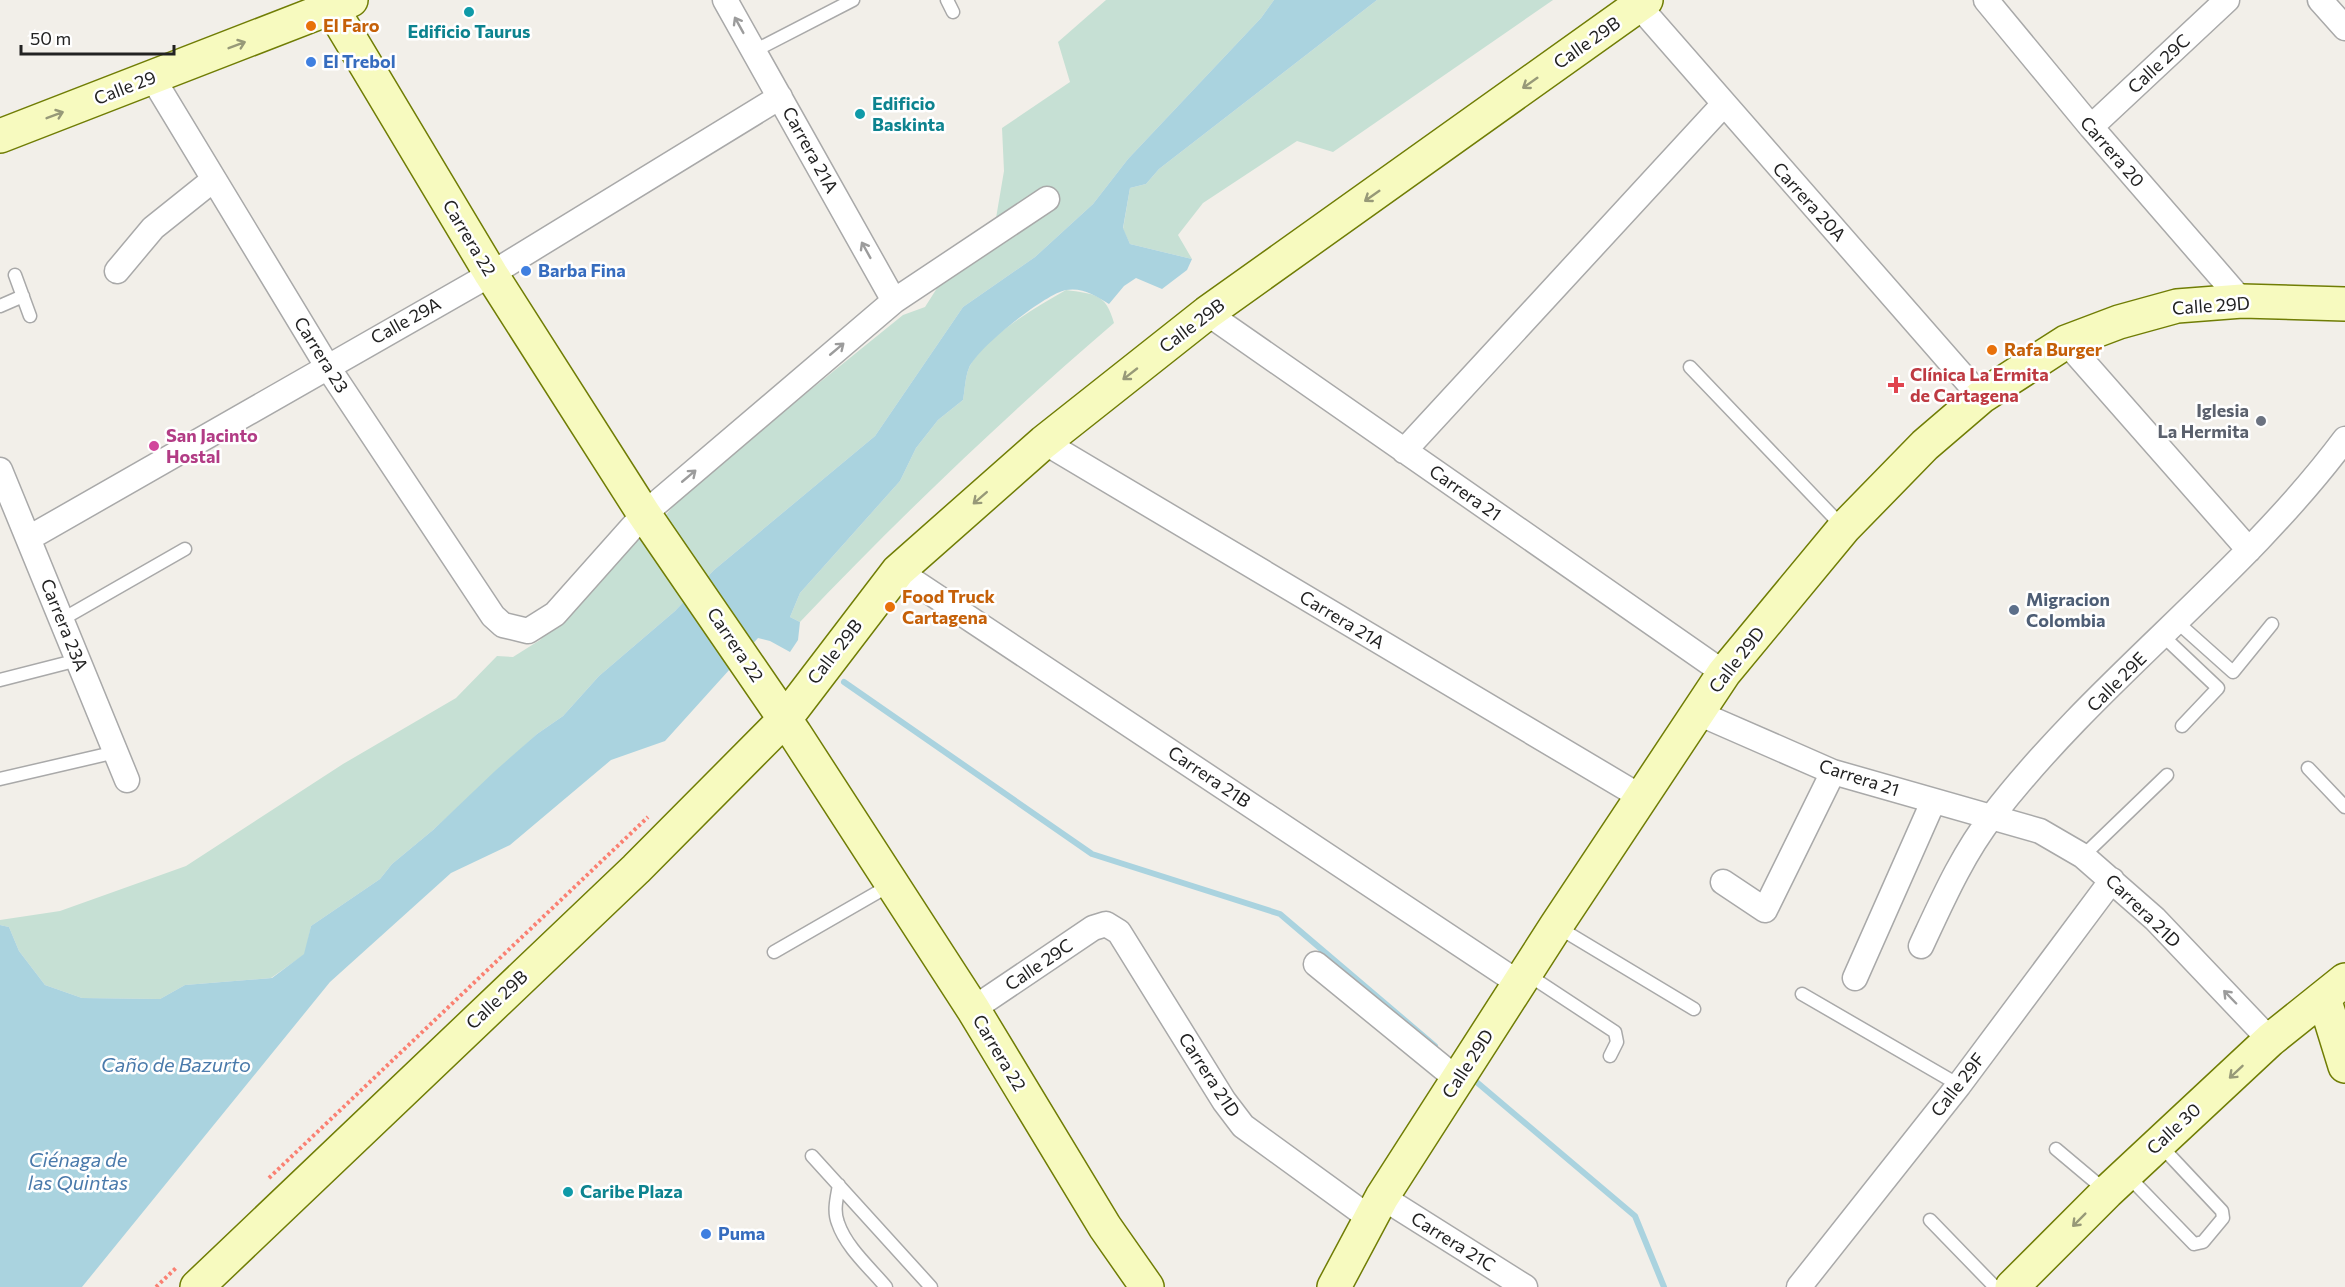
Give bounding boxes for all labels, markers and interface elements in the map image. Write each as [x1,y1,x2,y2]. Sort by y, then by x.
marker: Edificio Taurus [462,5,476,19]
street label: Calle 29B [1549,11,1624,73]
place label: El Faro [323,14,380,36]
one-way arrow [733,17,745,34]
scale bar [21,18,174,56]
marker: El Faro [304,19,318,33]
place label: Edificio Taurus [408,20,530,42]
text: 50 m [30,27,71,49]
street label: Calle 29C [2123,29,2194,98]
one-way arrow [227,39,245,50]
place label: El Trebol [323,50,396,72]
marker: El Trebol [304,55,318,69]
street label: Calle 29 [90,65,159,109]
one-way arrow [1523,77,1539,89]
place label: Edificio Baskinta [872,92,945,135]
street label: Carrera 21A [778,103,844,197]
marker: Edificio Baskinta [853,107,867,121]
one-way arrow [45,109,63,120]
street label: Carrera 20 [2076,111,2150,191]
street label: Carrera 20A [1768,157,1851,245]
one-way arrow [1364,190,1380,202]
street label: Carrera 22 [438,195,501,280]
one-way arrow [860,241,871,259]
place label: Barba Fina [538,259,626,281]
marker: Barba Fina [519,264,533,278]
street label: Calle 29D [2171,291,2251,319]
street label: Calle 29A [367,292,444,348]
street label: Calle 29B [1154,293,1228,357]
street label: Carrera 23 [290,312,354,397]
place label: Rafa Burger [2004,338,2103,360]
one-way arrow [829,343,845,356]
marker: Rafa Burger [1985,343,1999,357]
place label: Clínica La Ermita de Cartagena [1910,363,2049,406]
one-way arrow [1122,367,1138,380]
marker: Clínica La Ermita de Cartagena [1887,376,1905,394]
place label: Iglesia La Hermita [2157,399,2249,442]
marker: Iglesia La Hermita [2254,414,2268,428]
place label: San Jacinto Hostal [166,424,258,467]
marker: San Jacinto Hostal [147,439,161,453]
street label: Carrera 21 [1425,459,1506,525]
one-way arrow [681,469,696,483]
one-way arrow [972,492,988,505]
street label: Carrera 23A [36,575,93,674]
place label: Food Truck Cartagena [902,585,996,628]
street label: Carrera 21A [1296,585,1389,653]
place label: Migracion Colombia [2026,588,2110,631]
marker: Food Truck Cartagena [883,600,897,614]
street label: Carrera 22 [703,603,769,686]
marker: Migracion Colombia [2007,603,2021,617]
street label: Calle 29B [802,615,866,688]
street label: Calle 29D [1704,622,1769,697]
street label: Calle 29E [2082,647,2151,716]
street label: Carrera 21B [1164,741,1255,812]
street label: Carrera 21 [1817,754,1902,800]
street label: Carrera 21D [2101,869,2186,952]
street label: Calle 29C [1000,934,1077,995]
street label: Calle 29B [461,965,532,1033]
one-way arrow [2222,990,2237,1005]
street label: Carrera 22 [968,1010,1031,1095]
street label: Calle 29D [1437,1025,1498,1102]
street label: Carrera 21D [1174,1028,1245,1121]
street label: Calle 29F [1925,1048,1989,1121]
water label: Caño de Bazurto [101,1052,251,1076]
one-way arrow [2228,1065,2243,1079]
street label: Calle 30 [2142,1098,2205,1159]
water label: Ciénaga de las Quintas [28,1147,128,1194]
place label: Caribe Plaza [580,1180,683,1202]
marker: Caribe Plaza [561,1185,575,1199]
street label: Carrera 21C [1407,1207,1500,1276]
one-way arrow [2071,1213,2086,1228]
place label: Puma [718,1222,765,1244]
marker: Puma [699,1227,713,1241]

